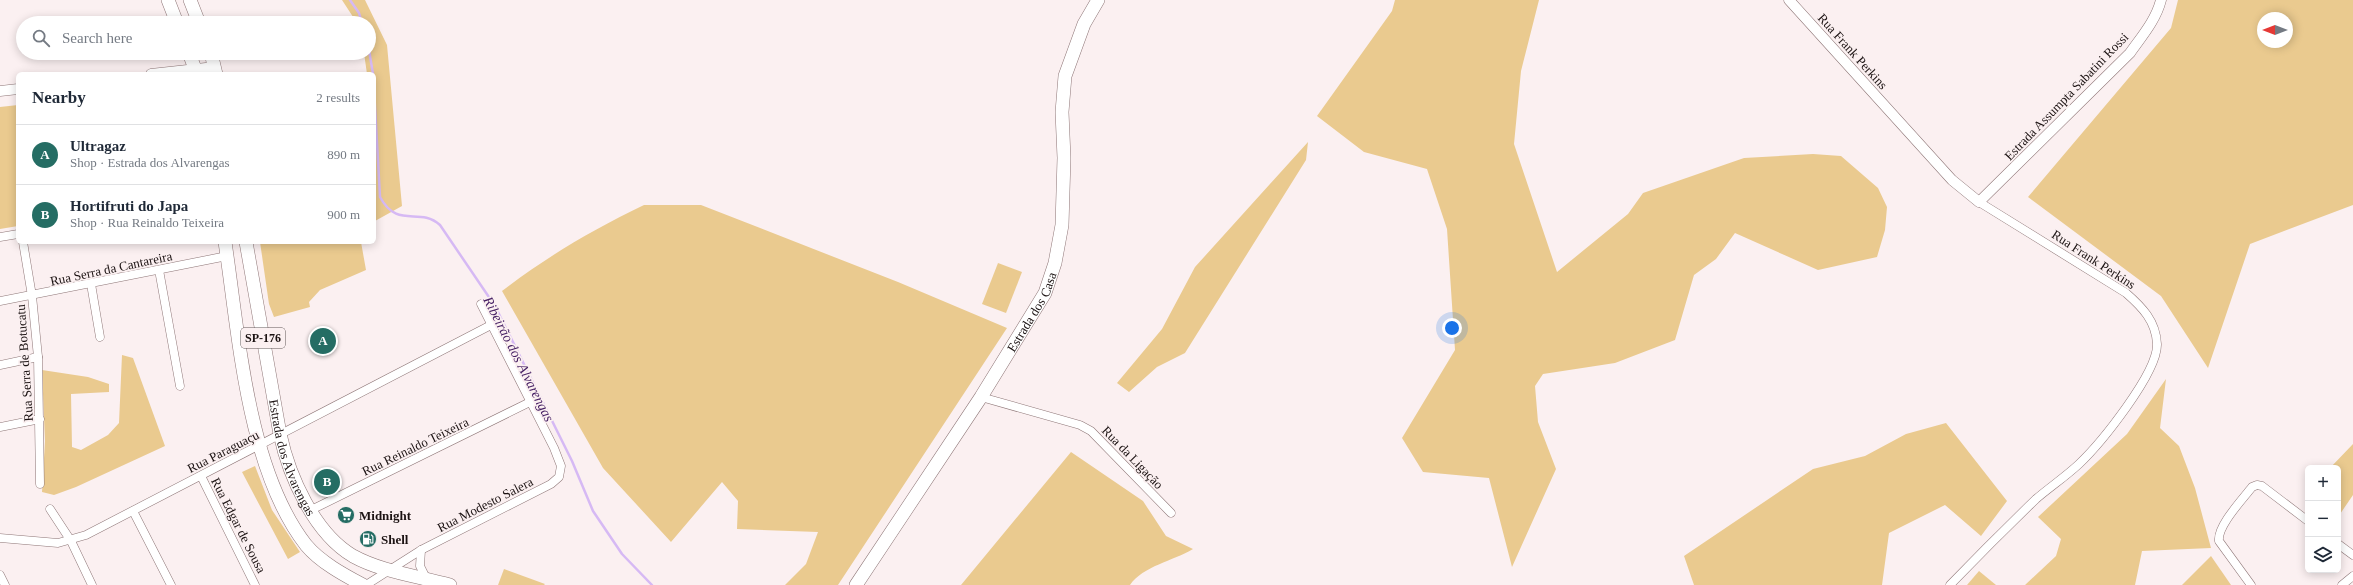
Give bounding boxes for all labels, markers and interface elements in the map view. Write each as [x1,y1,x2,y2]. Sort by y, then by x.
street label: Rua Frank Perkins [1815,10,1891,92]
north arrow [2257,12,2293,48]
search box [16,16,376,60]
icon: search [30,27,52,49]
street label: Estrada Assumpta Sabatini Rossi [2001,29,2132,163]
text: Search here [62,30,132,46]
text: Nearby [32,88,86,107]
text: 2 results [316,90,360,105]
text: Ultragaz [70,138,126,154]
text: A [40,147,50,162]
text: 890 m [327,147,360,162]
text: Shop · Estrada dos Alvarengas [70,155,230,170]
text: Hortifruti do Japa [70,198,188,214]
text: B [41,207,49,222]
text: 900 m [327,207,360,222]
text: Shop · Rua Reinaldo Teixeira [70,215,224,230]
street label: Rua Frank Perkins [2049,227,2138,292]
street label: Rua Serra da Cantareira [49,248,174,289]
street label: Estrada dos Casa [1004,270,1059,355]
water label: Ribeirão dos Alvarengas [480,293,557,425]
street label: Rua Serra de Botucatu [13,303,36,422]
your location [1442,318,1462,338]
pin: A [310,326,336,356]
road number: SP-176 [241,328,285,348]
street label: Estrada dos Alvarengas [266,398,318,519]
street label: Rua Reinaldo Teixeira [360,414,471,479]
street label: Rua da Ligação [1099,423,1166,492]
street label: Rua Paraguaçu [185,427,262,476]
map controls [2305,465,2341,573]
button: + [2305,465,2341,501]
pin: B [314,467,340,497]
street label: Rua Modesto Salera [435,474,536,535]
street label: Rua Edgar de Sousa [208,475,269,576]
button: − [2305,501,2341,537]
supermarket icon: Midnight [336,505,356,525]
place label: Midnight [359,508,412,523]
fuel station icon: Shell [358,529,378,549]
place label: Shell [381,532,409,547]
button: layers [2305,537,2341,573]

